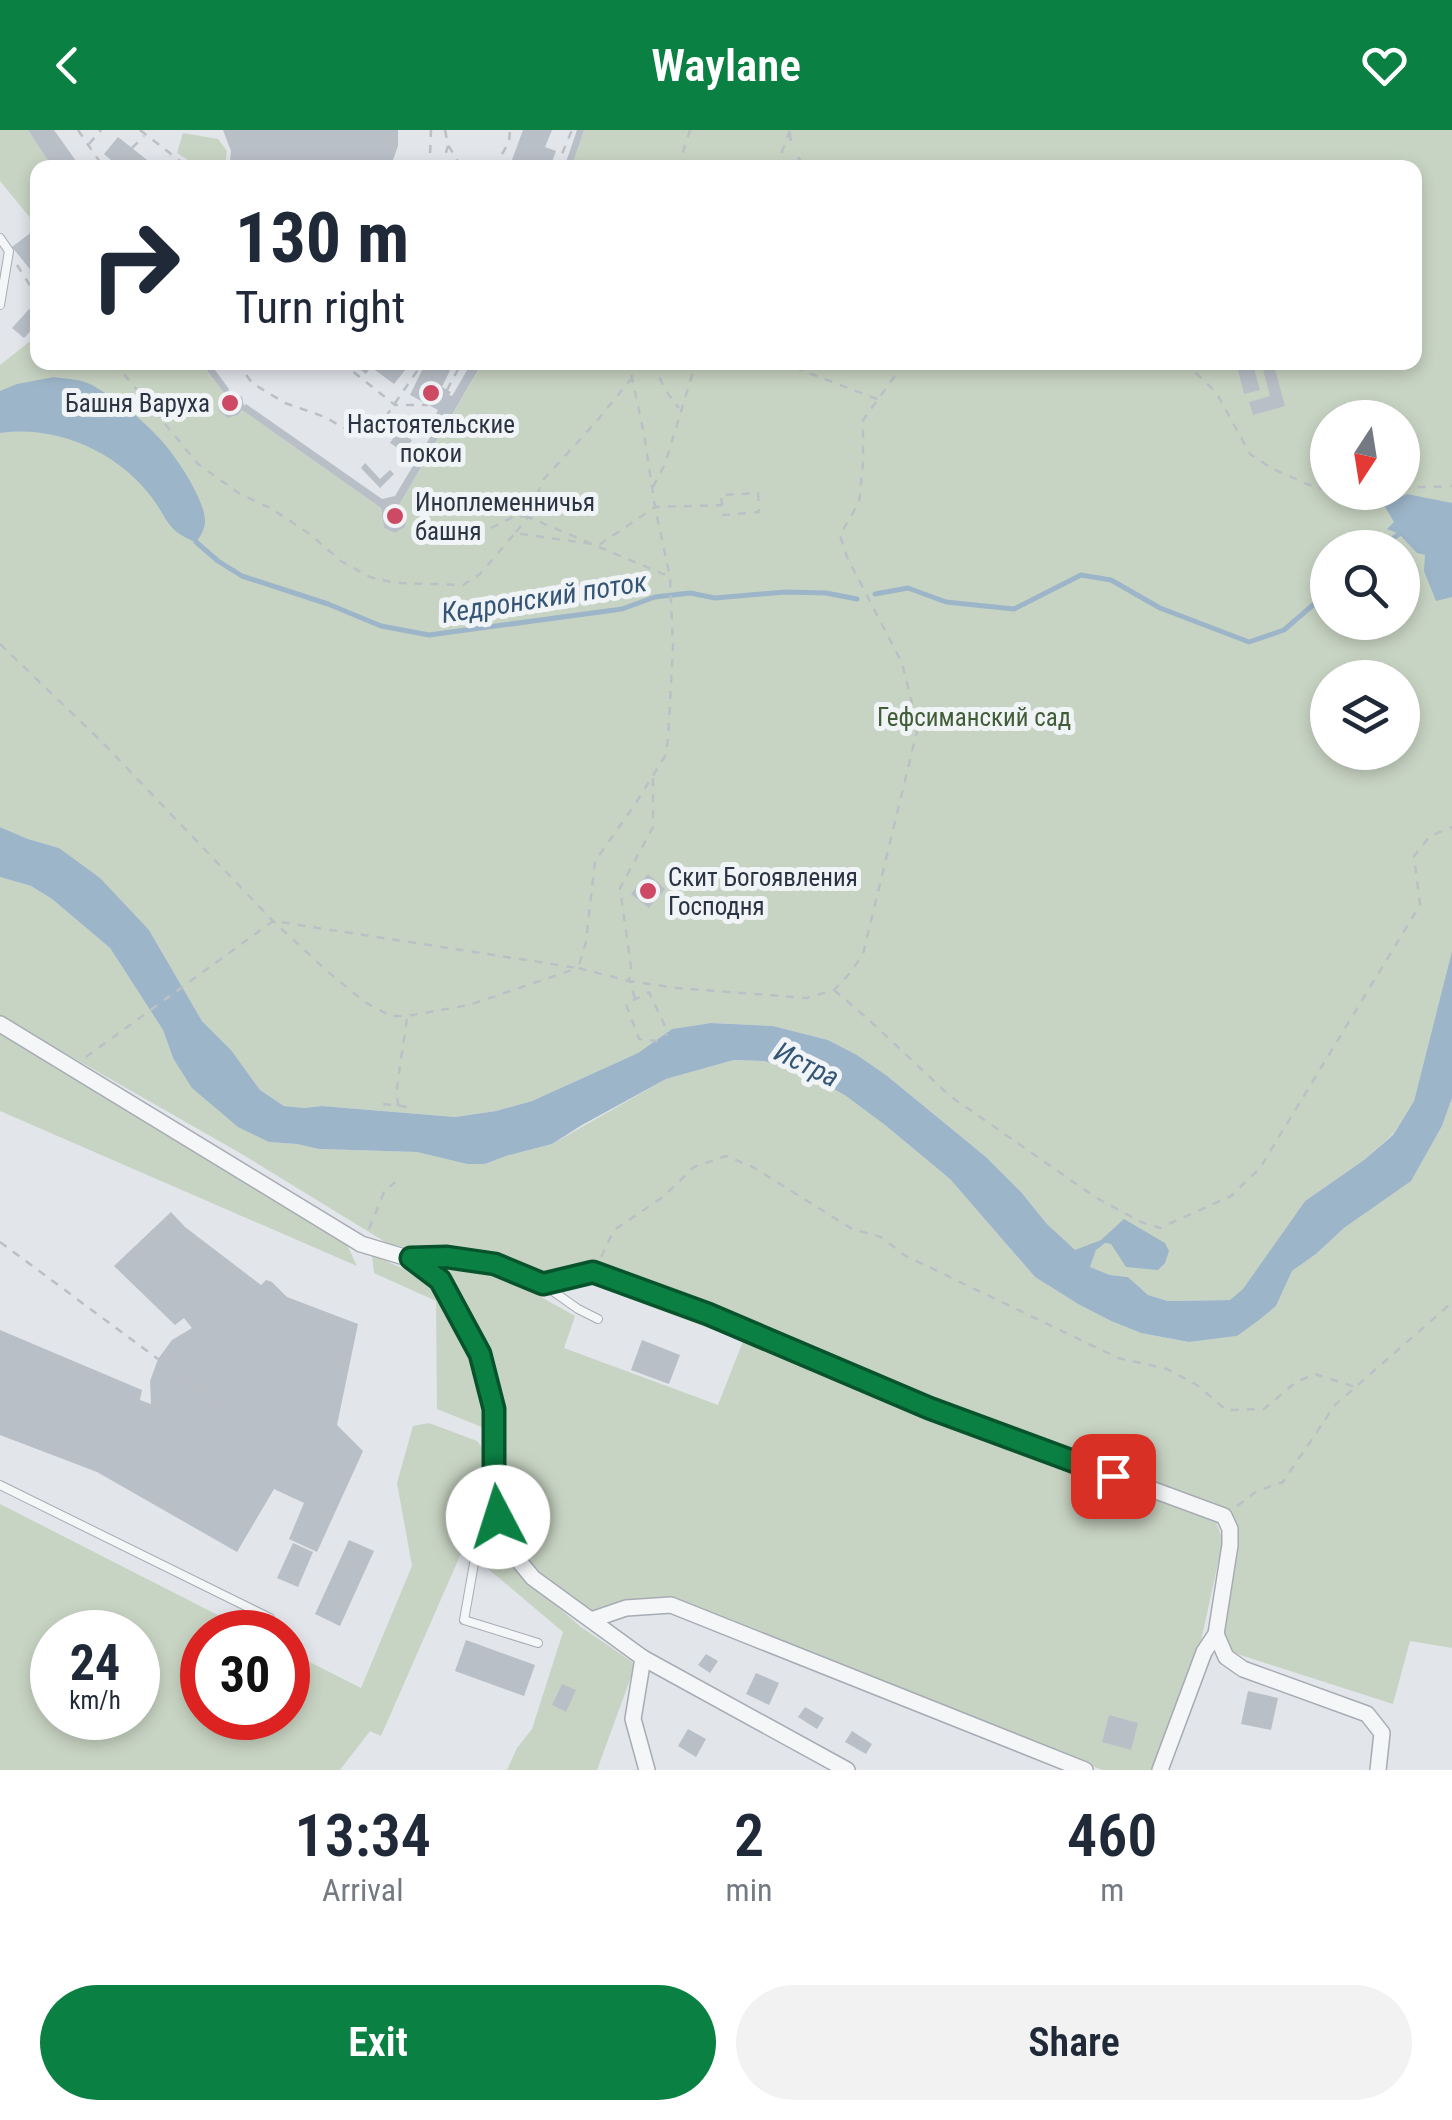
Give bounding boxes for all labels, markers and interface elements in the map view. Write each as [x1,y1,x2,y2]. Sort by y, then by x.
icon: back [40,38,95,93]
icon: heart [1357,38,1412,93]
text: Waylane [651,39,801,92]
text: 130 m [235,197,409,279]
icon: right [70,200,200,330]
text: Turn right [235,281,405,334]
marker: Настоятельские покои [420,382,442,404]
place label: Башня Варуха [65,389,210,418]
marker: Башня Варуха [219,392,241,414]
north arrow [1310,400,1420,510]
map controls [1310,400,1420,770]
place label: Настоятельские покои [347,410,515,468]
place label: Иноплеменничья башня [415,488,595,546]
marker: Иноплеменничья башня [384,505,406,527]
button: search [1310,530,1420,640]
water label: Кедронский поток [439,565,650,630]
button: layers [1310,660,1420,770]
park label: Гефсиманский сад [877,703,1071,732]
place label: Скит Богоявления Господня [668,863,858,921]
marker: Скит Богоявления Господня [637,880,659,902]
water label: Истра [769,1035,844,1094]
pin [1071,1434,1156,1519]
icon: arrive [1086,1449,1141,1504]
position arrow [446,1465,550,1569]
speed limit sign: 30 [180,1610,310,1740]
text: 24 [70,1634,120,1692]
text: km/h [69,1686,121,1715]
text: 13:34 [294,1800,431,1871]
text: 2 [734,1800,764,1871]
text: 460 [1067,1800,1157,1871]
text: Arrival [322,1871,403,1909]
text: min [726,1871,772,1909]
text: m [1100,1871,1124,1909]
button: Exit [40,1985,716,2100]
button: Share [736,1985,1412,2100]

